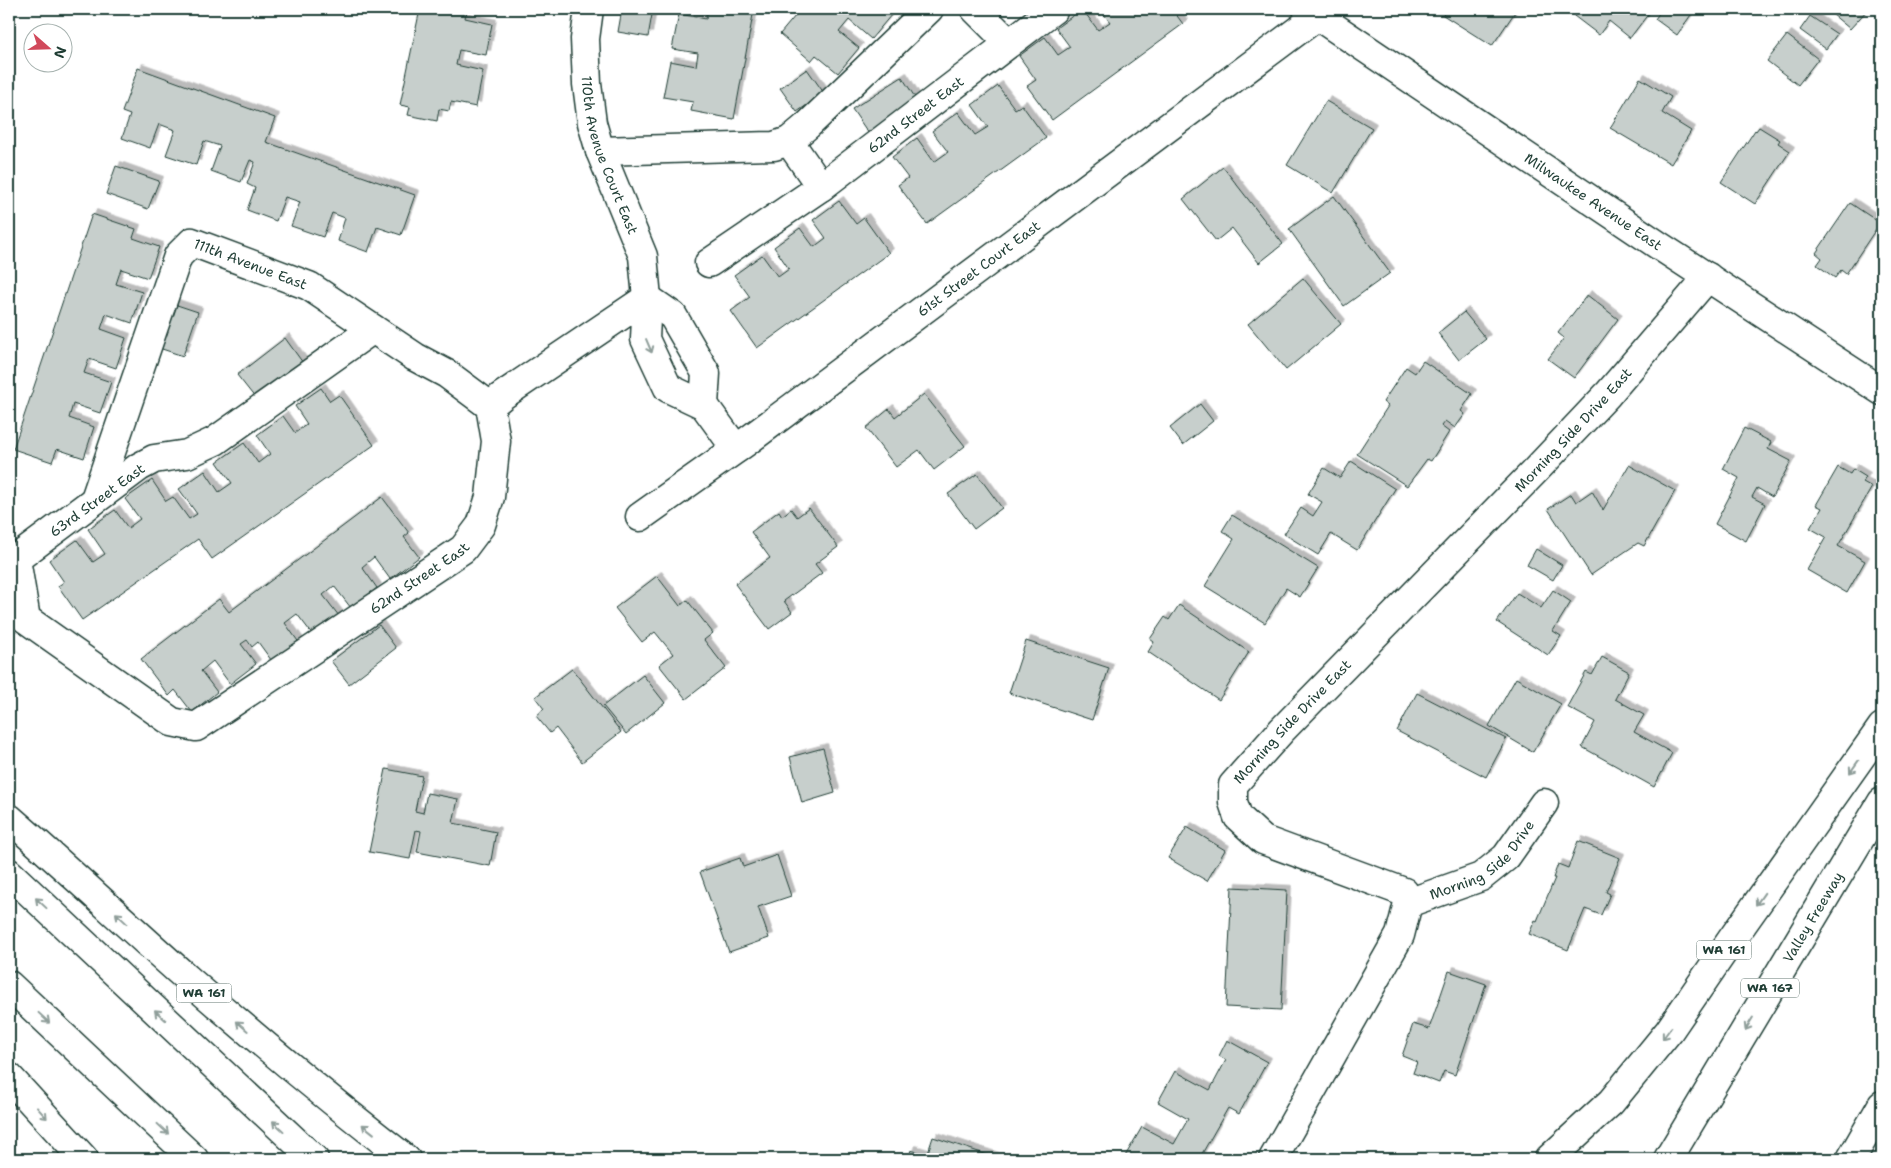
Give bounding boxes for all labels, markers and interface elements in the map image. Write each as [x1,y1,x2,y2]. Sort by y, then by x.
north arrow [22,22,72,72]
text: N [50,44,71,61]
street label: 62nd Street East [864,72,967,157]
street label: 110th Avenue Court East [578,75,642,237]
street label: Milwaukee Avenue East [1521,149,1666,254]
street label: 61st Street Court East [913,217,1044,320]
street label: 111th Avenue East [191,234,310,293]
one-way arrow [644,338,654,353]
street label: Morning Side Drive East [1510,364,1636,496]
street label: 63rd Street East [46,459,148,541]
street label: 62nd Street East [366,539,474,618]
street label: Morning Side Drive East [1229,656,1355,787]
one-way arrow [1849,760,1859,774]
street label: Morning Side Drive [1427,816,1538,904]
street label: Valley Freeway [1779,868,1847,966]
one-way arrow [1755,892,1765,906]
one-way arrow [35,897,48,909]
one-way arrow [115,912,127,924]
road number: WA 161 [1696,940,1752,960]
road number: WA 167 [1741,978,1799,998]
road number: WA 161 [176,984,232,1002]
one-way arrow [153,1009,166,1021]
one-way arrow [38,1012,51,1024]
one-way arrow [1743,1017,1753,1031]
one-way arrow [236,1020,249,1031]
one-way arrow [1662,1026,1672,1040]
one-way arrow [36,1106,47,1119]
one-way arrow [272,1120,284,1132]
one-way arrow [156,1123,169,1135]
one-way arrow [361,1124,375,1134]

